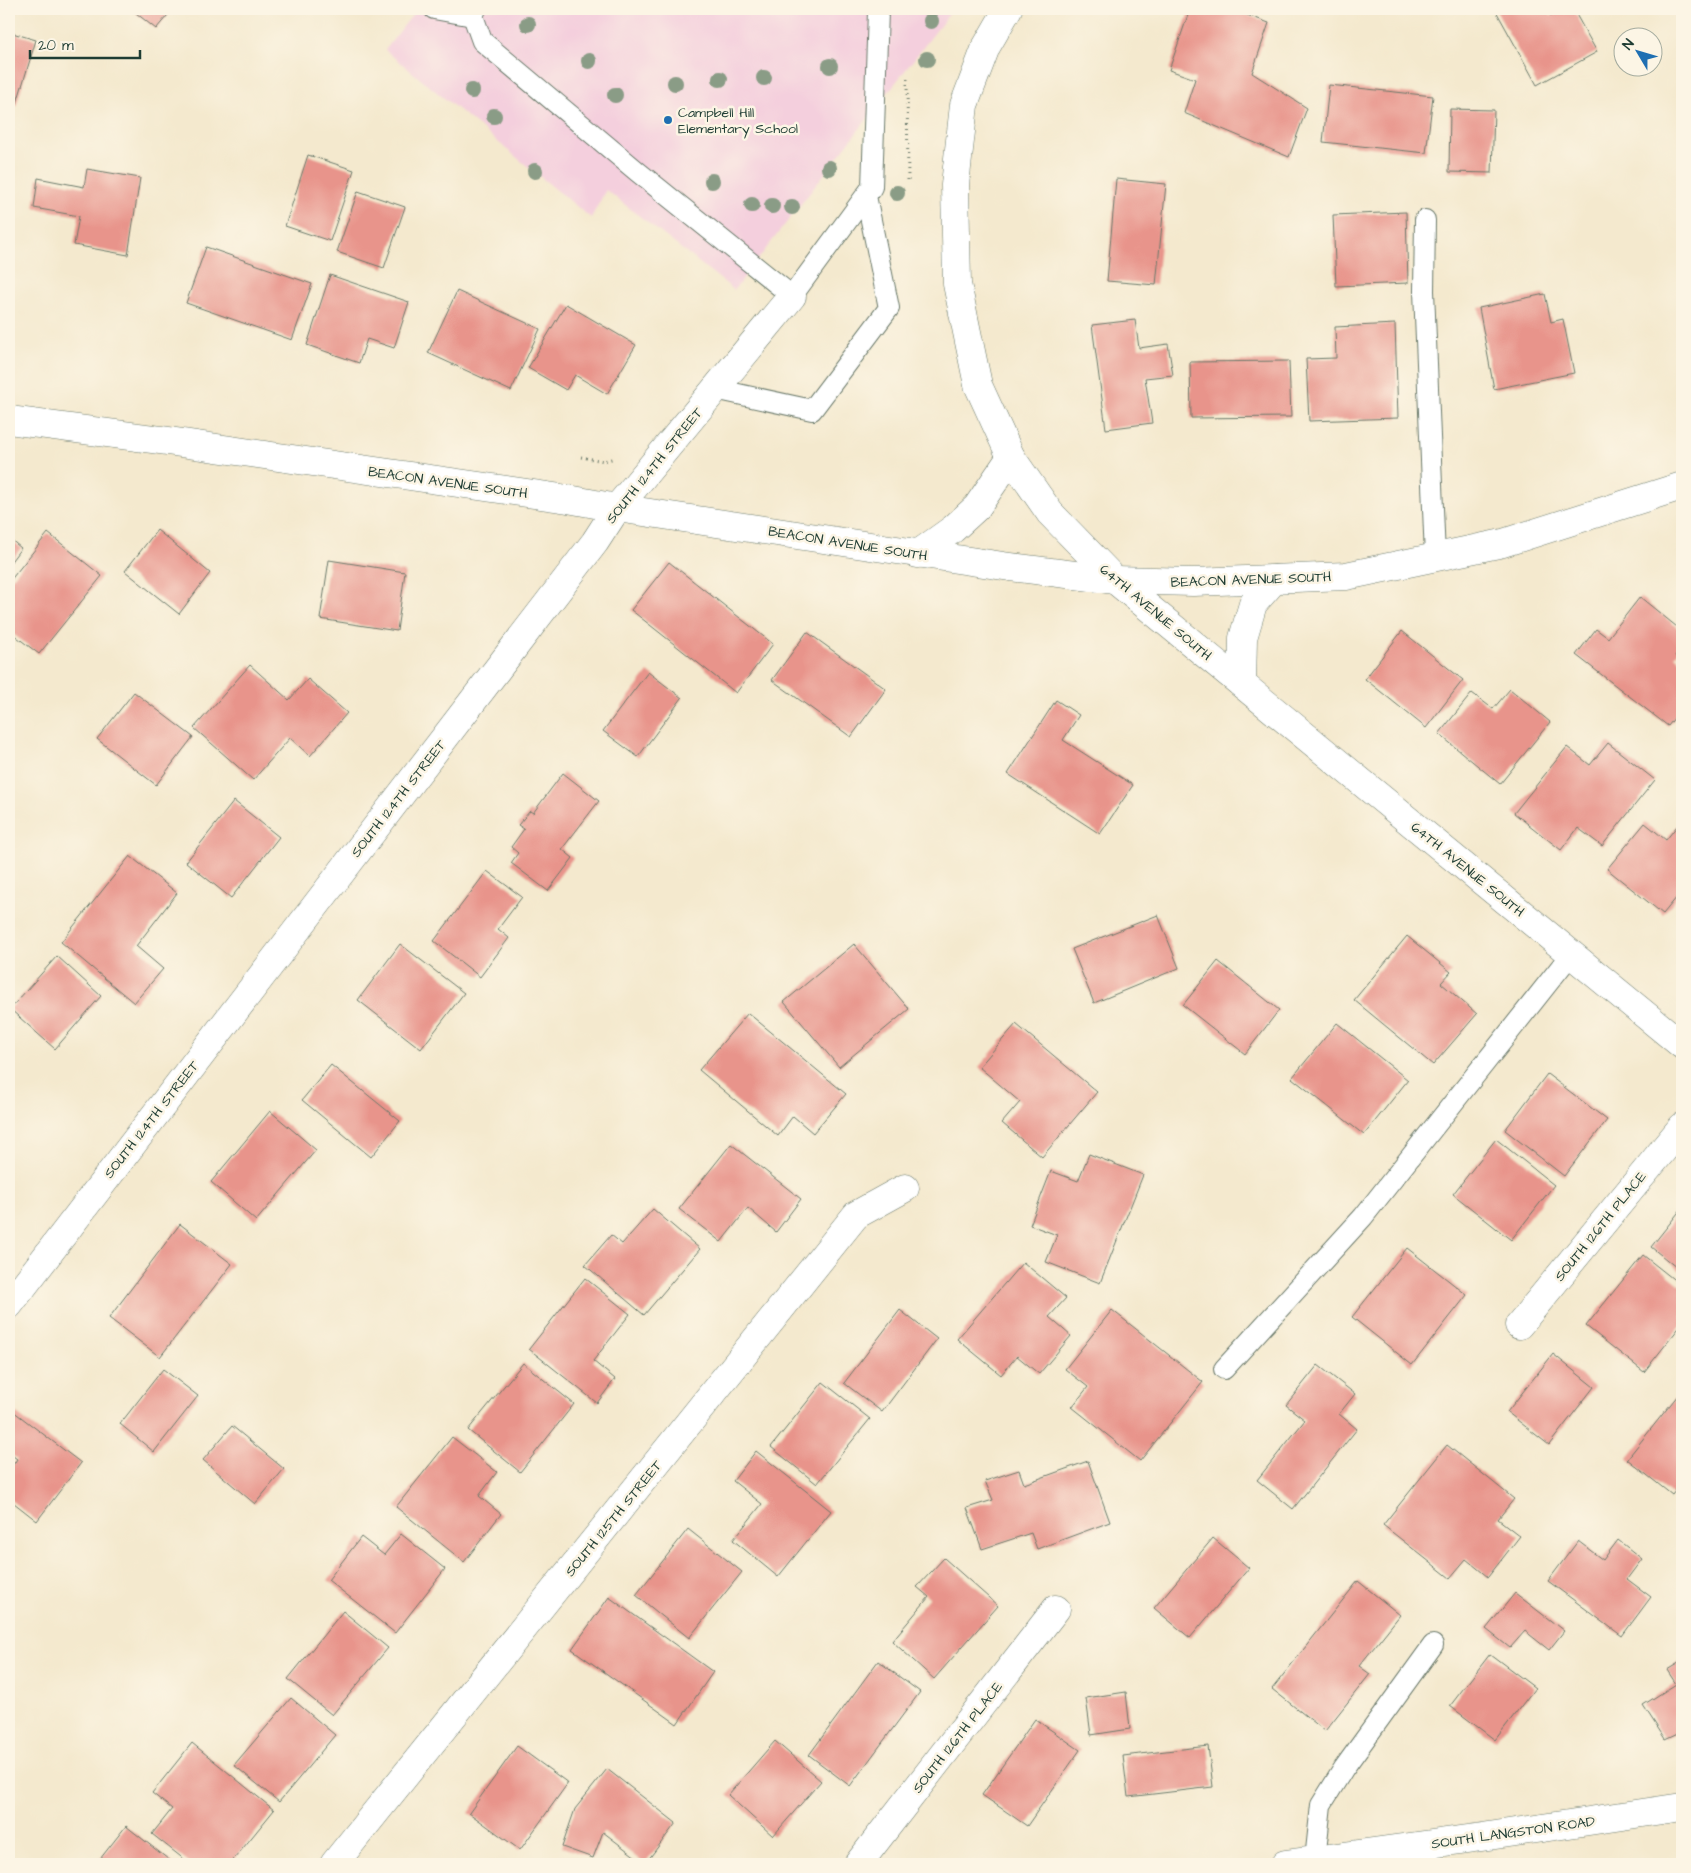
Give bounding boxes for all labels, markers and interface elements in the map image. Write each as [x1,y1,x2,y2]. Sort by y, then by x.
scale bar [30,28,140,60]
north arrow [1614,28,1664,78]
text: 20 m [38,35,74,56]
text: N [1618,35,1639,54]
place label: Campbell Hill Elementary School [678,103,798,139]
marker: Campbell Hill Elementary School [662,114,674,126]
street label: SOUTH 124TH STREET [602,403,708,528]
street label: BEACON AVENUE SOUTH [367,462,529,504]
street label: BEACON AVENUE SOUTH [767,522,929,567]
street label: 64TH AVENUE SOUTH [1095,560,1216,666]
street label: BEACON AVENUE SOUTH [1170,567,1332,593]
street label: SOUTH 124TH STREET [347,735,451,862]
street label: 64TH AVENUE SOUTH [1406,818,1529,922]
street label: SOUTH 124TH STREET [100,1056,204,1183]
street label: SOUTH 126TH PLACE [1550,1167,1652,1286]
street label: SOUTH 125TH STREET [561,1456,667,1581]
street label: SOUTH 126TH PLACE [908,1677,1008,1797]
street label: SOUTH LANGSTON ROAD [1430,1812,1596,1854]

